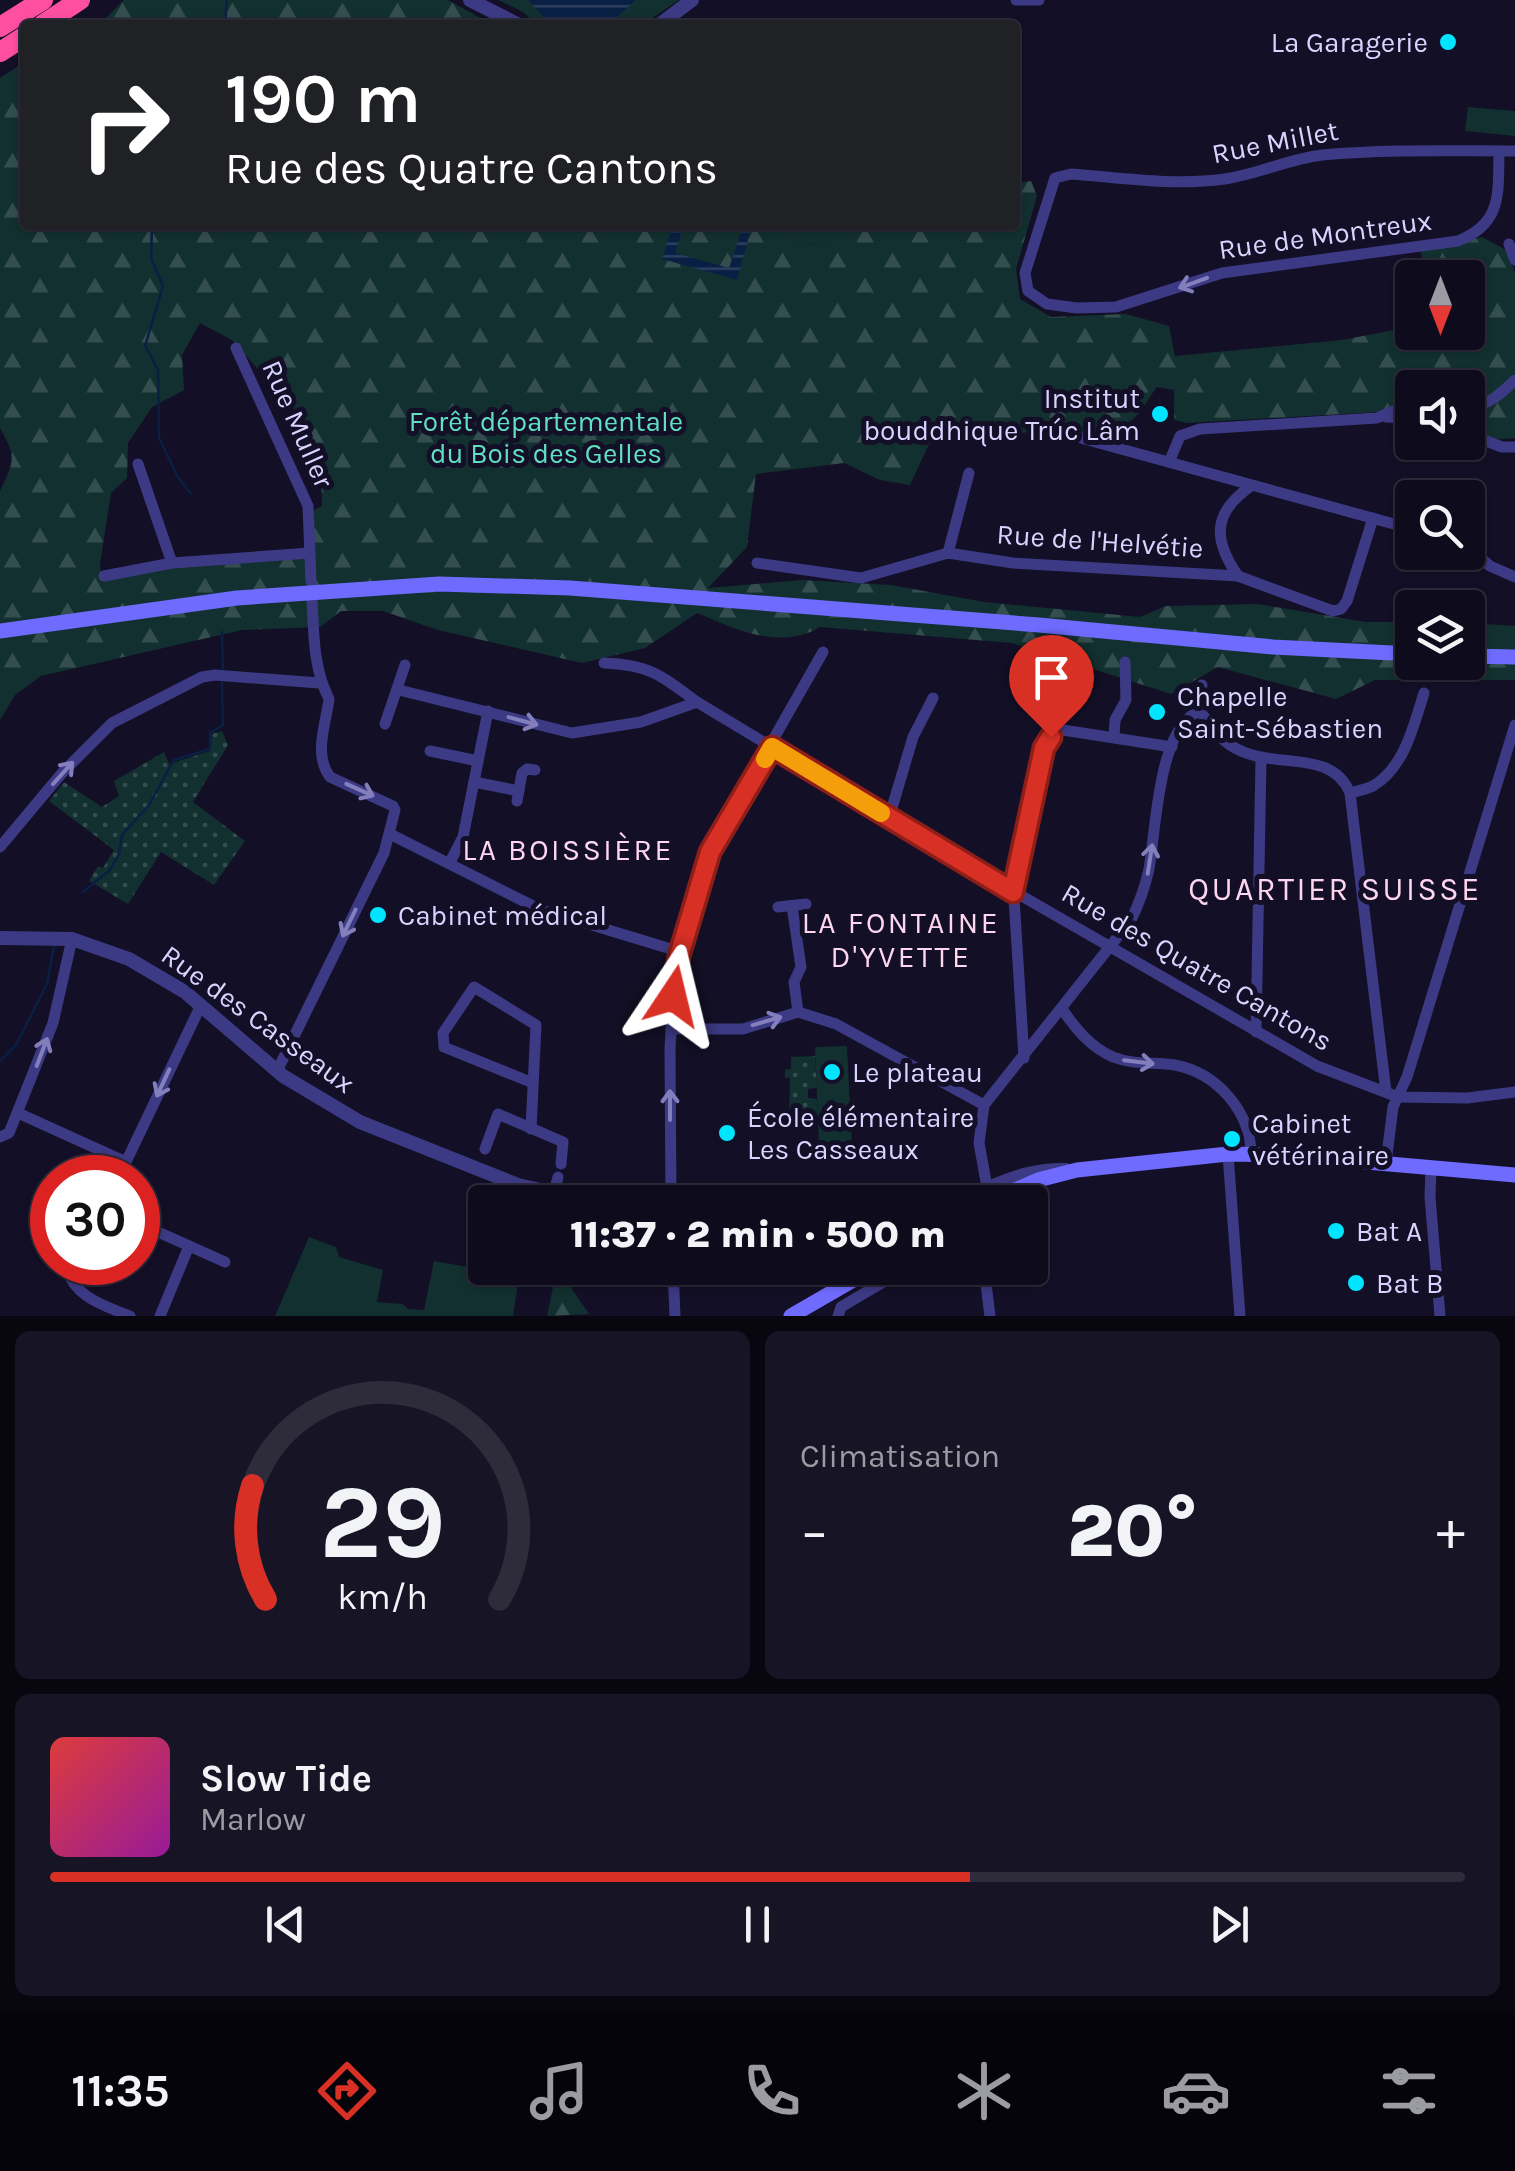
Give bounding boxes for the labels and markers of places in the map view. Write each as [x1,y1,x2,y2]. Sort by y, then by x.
place label: La Garagerie [1271,26,1428,59]
marker: La Garagerie [1437,31,1459,53]
place label: Institut bouddhique Trúc Lâm [864,382,1140,447]
marker: Institut bouddhique Trúc Lâm [1149,403,1171,425]
pin [1009,635,1094,738]
place label: Chapelle Saint-Sébastien [1177,680,1383,745]
marker: Chapelle Saint-Sébastien [1146,701,1168,723]
place label: Cabinet médical [398,899,607,932]
marker: Cabinet médical [367,904,389,926]
place label: Le plateau [852,1056,983,1089]
marker: Le plateau [821,1061,843,1083]
place label: École élémentaire Les Casseaux [747,1100,974,1166]
place label: Cabinet vétérinaire [1252,1107,1389,1172]
marker: École élémentaire Les Casseaux [716,1122,738,1144]
marker: Cabinet vétérinaire [1221,1128,1243,1150]
place label: Bat A [1356,1215,1422,1248]
marker: Bat A [1325,1220,1347,1242]
place label: Bat B [1376,1267,1443,1300]
marker: Bat B [1345,1272,1367,1294]

